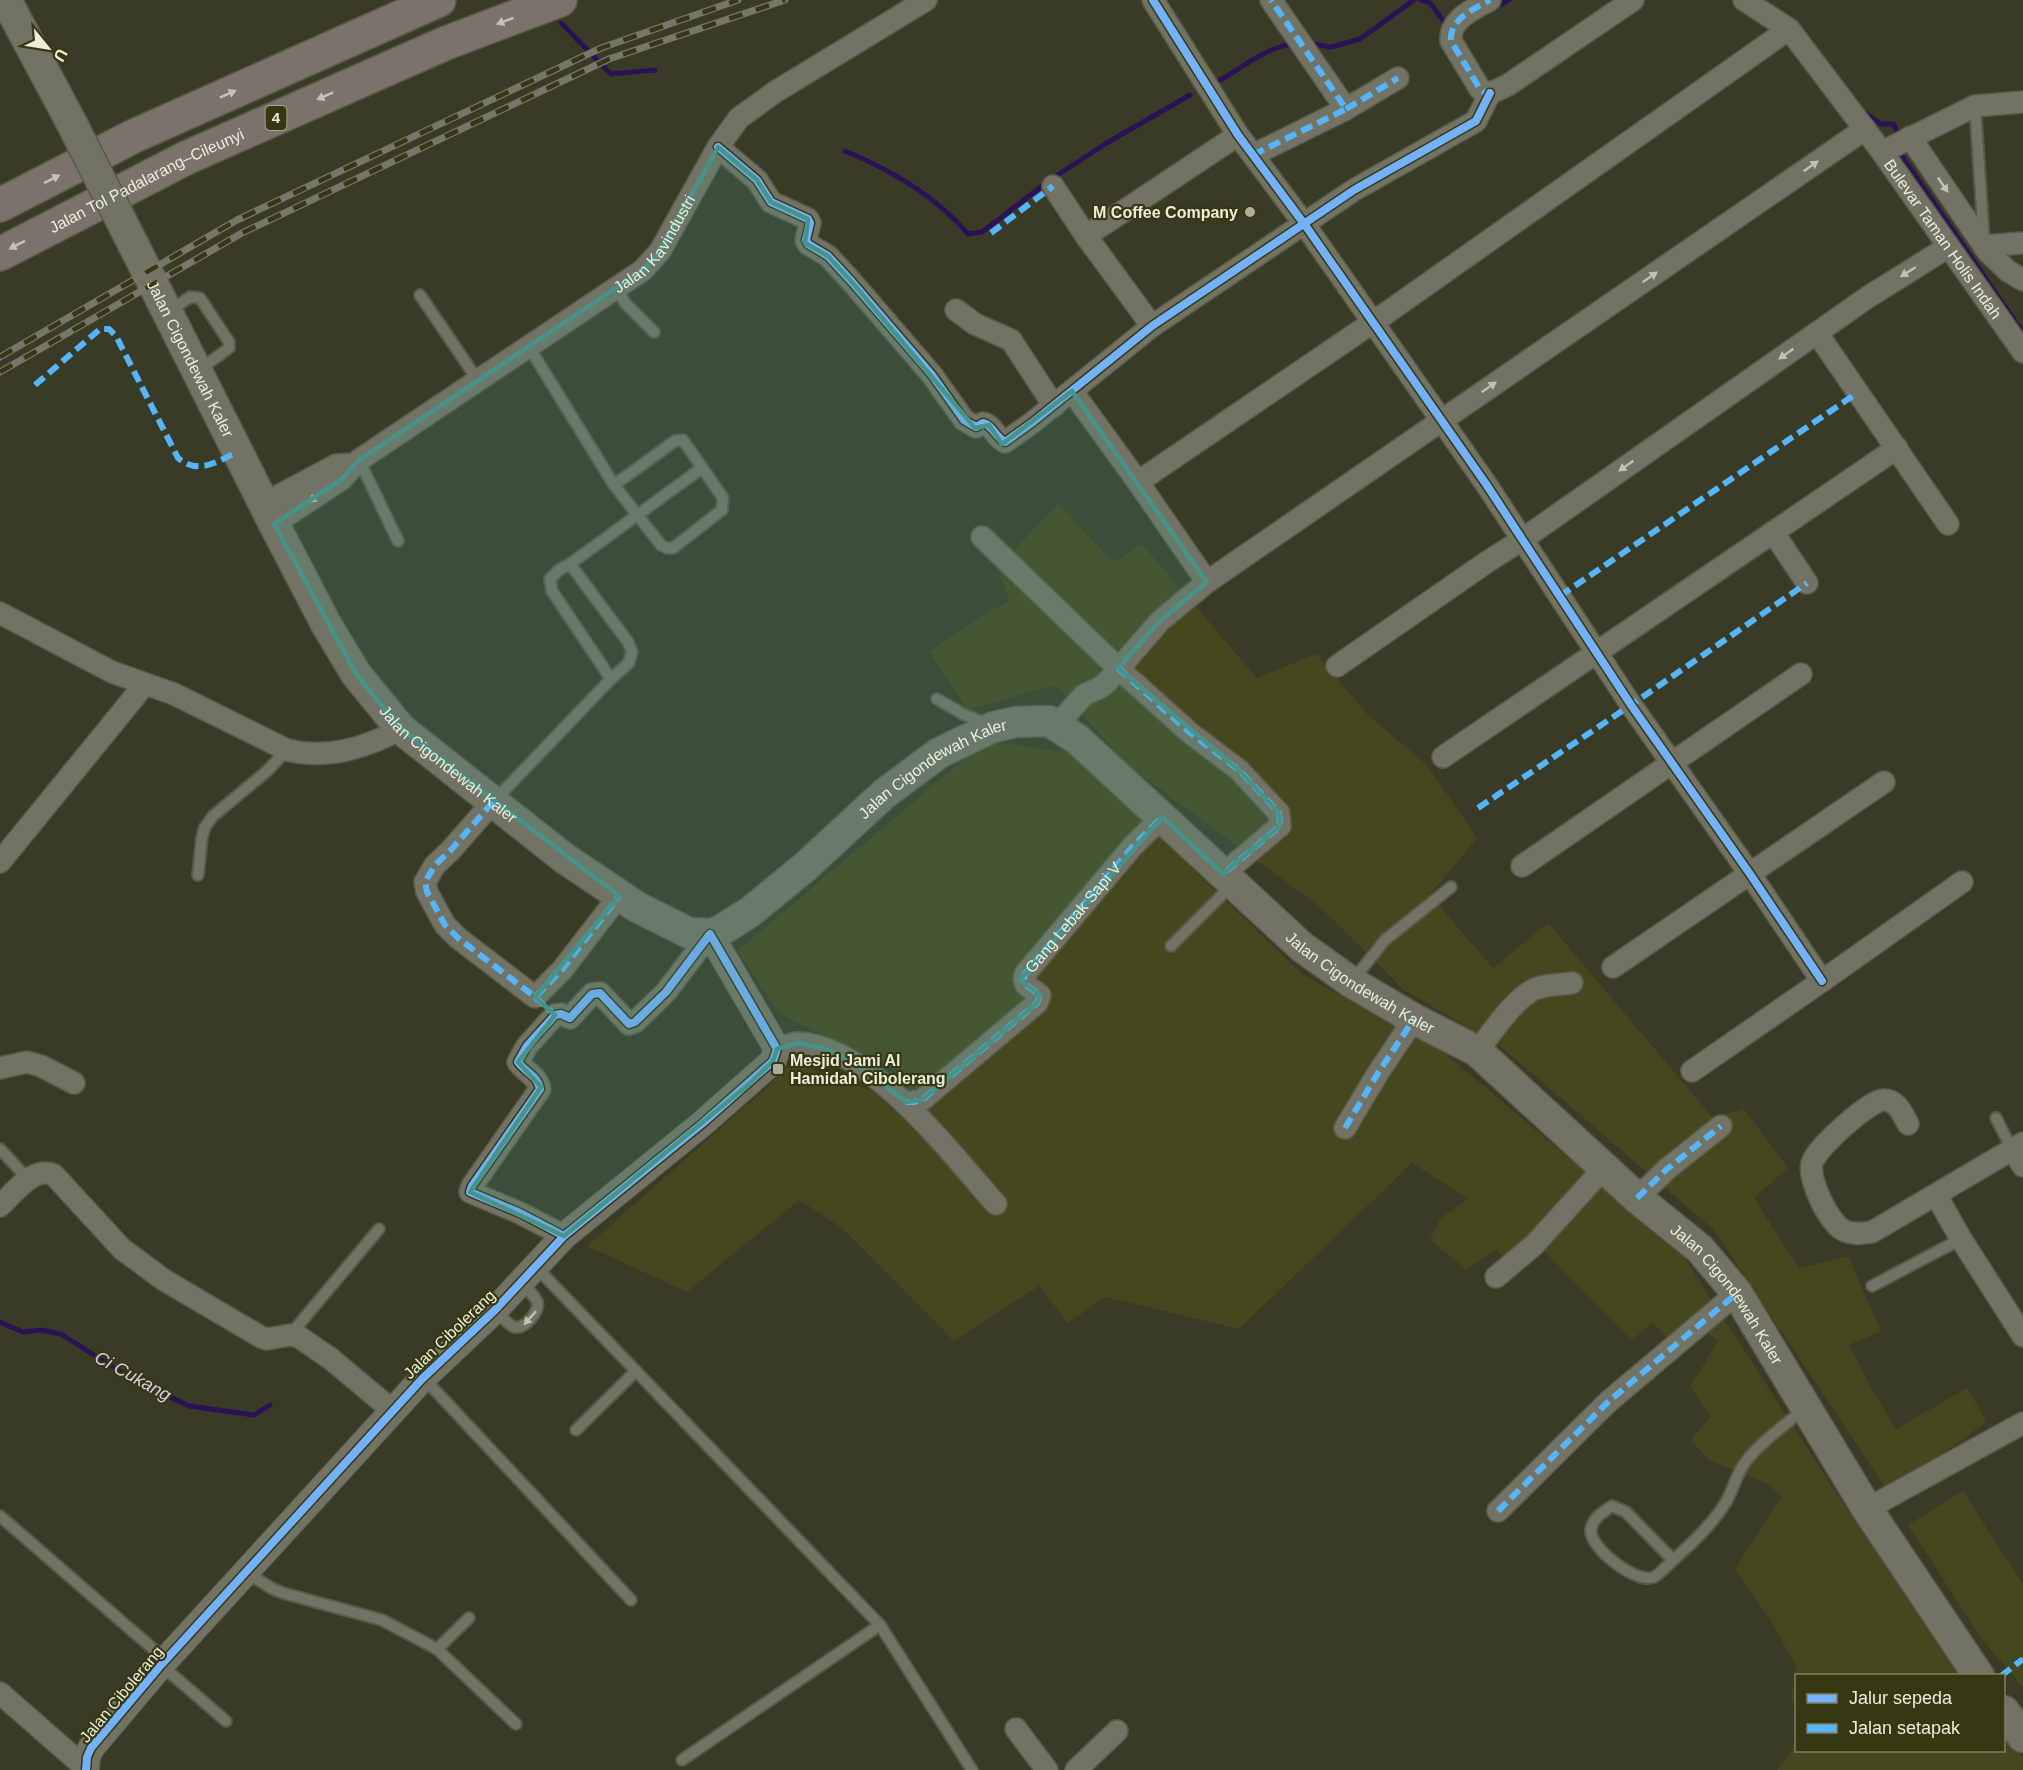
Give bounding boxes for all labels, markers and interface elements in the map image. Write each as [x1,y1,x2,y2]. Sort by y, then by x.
one-way arrow [496,16,514,26]
north arrow [18,18,78,78]
text: U [50,46,71,65]
one-way arrow [219,90,236,99]
one-way arrow [317,92,334,101]
road number: 4 [266,106,286,130]
street label: Jalan Tol Padalarang–Cileunyi [46,126,247,236]
street label: Bulevar Taman Holis Indah [1881,156,2005,322]
one-way arrow [1802,160,1818,172]
one-way arrow [44,174,61,184]
one-way arrow [1937,177,1948,193]
street label: Jalan Kavindustri [611,192,698,296]
place label: M Coffee Company [1093,204,1238,221]
marker: M Coffee Company [1243,205,1257,219]
one-way arrow [9,240,26,249]
one-way arrow [1900,266,1916,277]
one-way arrow [1642,271,1658,282]
street label: Jalan Cigondewah Kaler [144,277,237,441]
one-way arrow [1778,348,1794,360]
one-way arrow [1481,381,1497,393]
one-way arrow [1619,460,1635,472]
one-way arrow [308,491,324,502]
street label: Jalan Cigondewah Kaler [376,702,521,827]
street label: Jalan Cigondewah Kaler [855,716,1009,822]
street label: Gang Lebak Sapi V [1022,859,1125,976]
street label: Jalan Cigondewah Kaler [1282,929,1438,1037]
place label: Mesjid Jami Al Hamidah Cibolerang [790,1052,946,1087]
marker: Mesjid Jami Al Hamidah Cibolerang [771,1062,785,1076]
street label: Jalan Cigondewah Kaler [1667,1221,1786,1368]
street label: Jalan Cibolerang [400,1287,498,1382]
one-way arrow [523,1311,537,1326]
water label: Ci Cukang [91,1347,175,1405]
street label: Jalan Cibolerang [76,1643,166,1746]
legend [1795,1674,2005,1752]
text: Jalur sepeda [1849,1688,1953,1708]
text: Jalan setapak [1849,1718,1961,1738]

